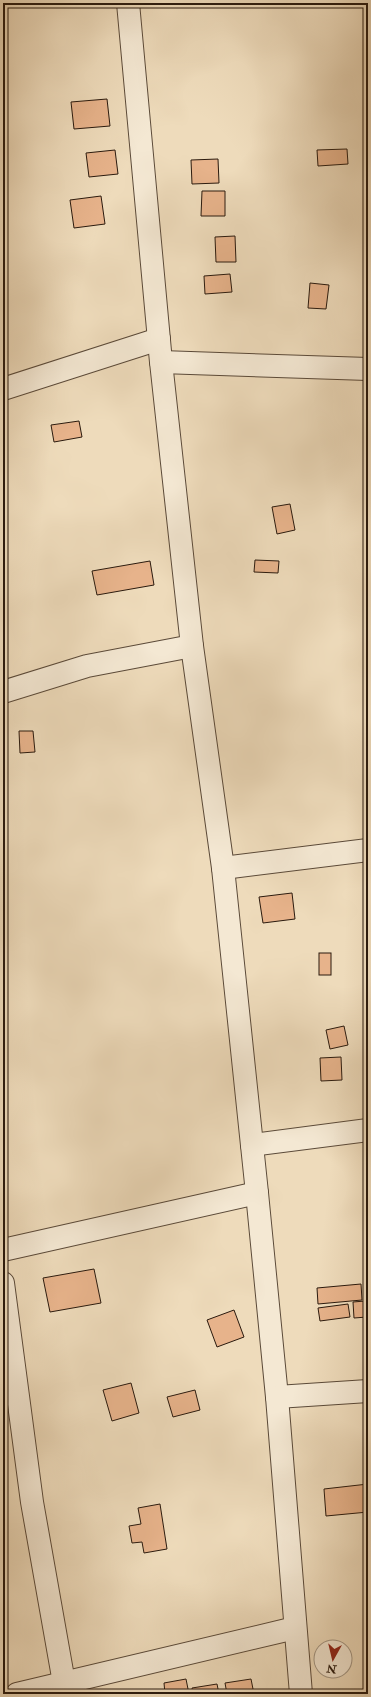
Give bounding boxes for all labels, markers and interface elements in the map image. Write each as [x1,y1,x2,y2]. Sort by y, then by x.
north arrow [313,1639,353,1679]
text: N [325,1661,338,1676]

